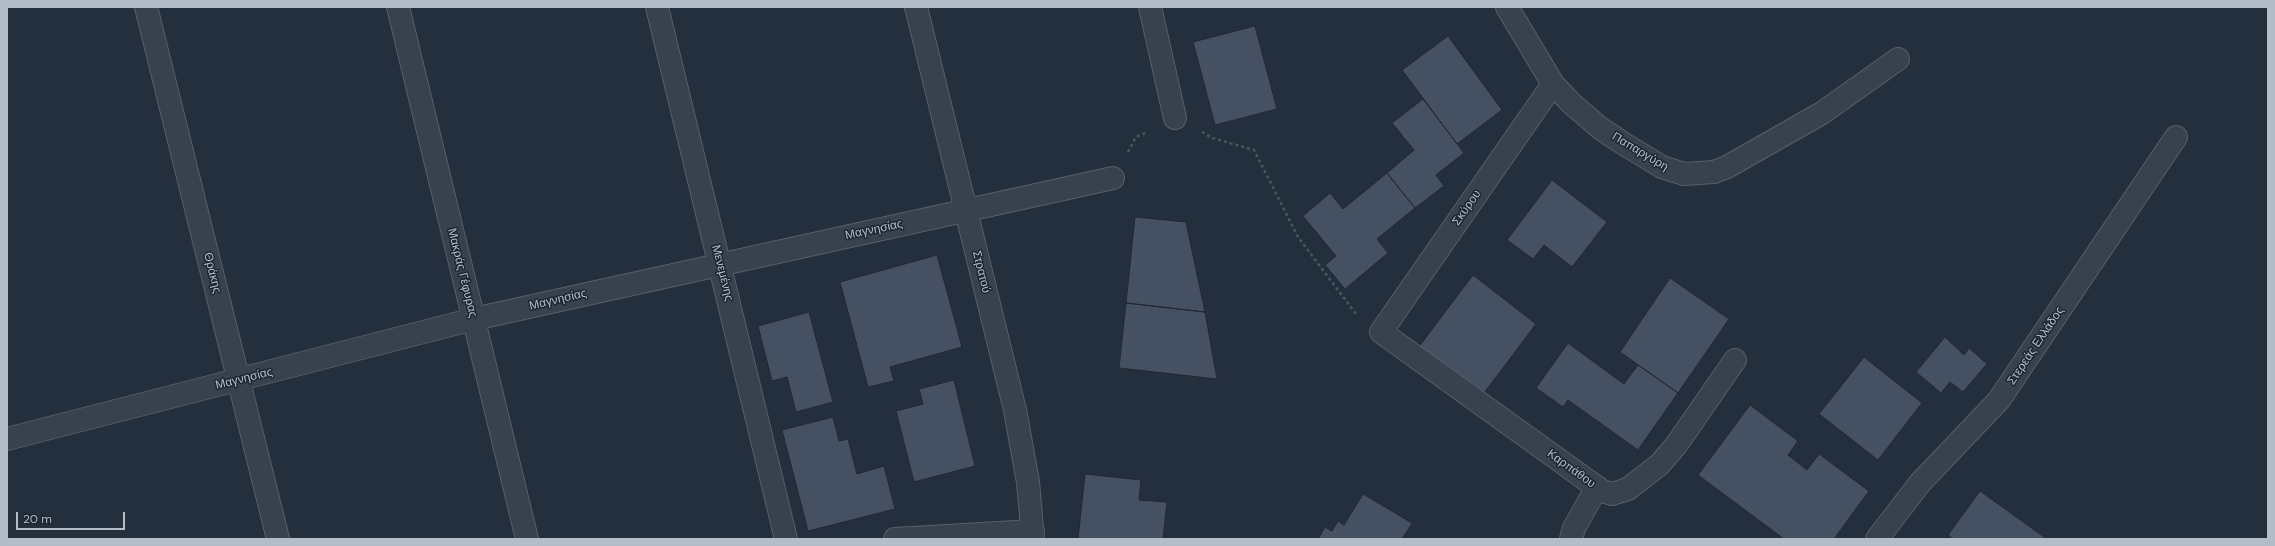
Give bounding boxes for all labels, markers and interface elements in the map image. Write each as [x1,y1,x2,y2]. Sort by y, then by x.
street label: Παπαργύρη [1609,130,1671,174]
street label: Σκύρου [1450,187,1484,229]
street label: Μαγνησίας [844,217,904,243]
street label: Μακράς Γέφυρας [444,227,480,319]
street label: Μενεμένης [708,243,736,303]
street label: Στρατού [969,249,993,295]
street label: Θράκης [200,251,224,295]
street label: Μαγνησίας [528,286,588,314]
street label: Στερεάς Ελλάδος [2005,304,2067,388]
street label: Μαγνησίας [214,365,274,393]
street label: Καρπάθου [1544,447,1598,491]
scale bar [18,504,127,530]
text: 20 m [23,511,52,527]

